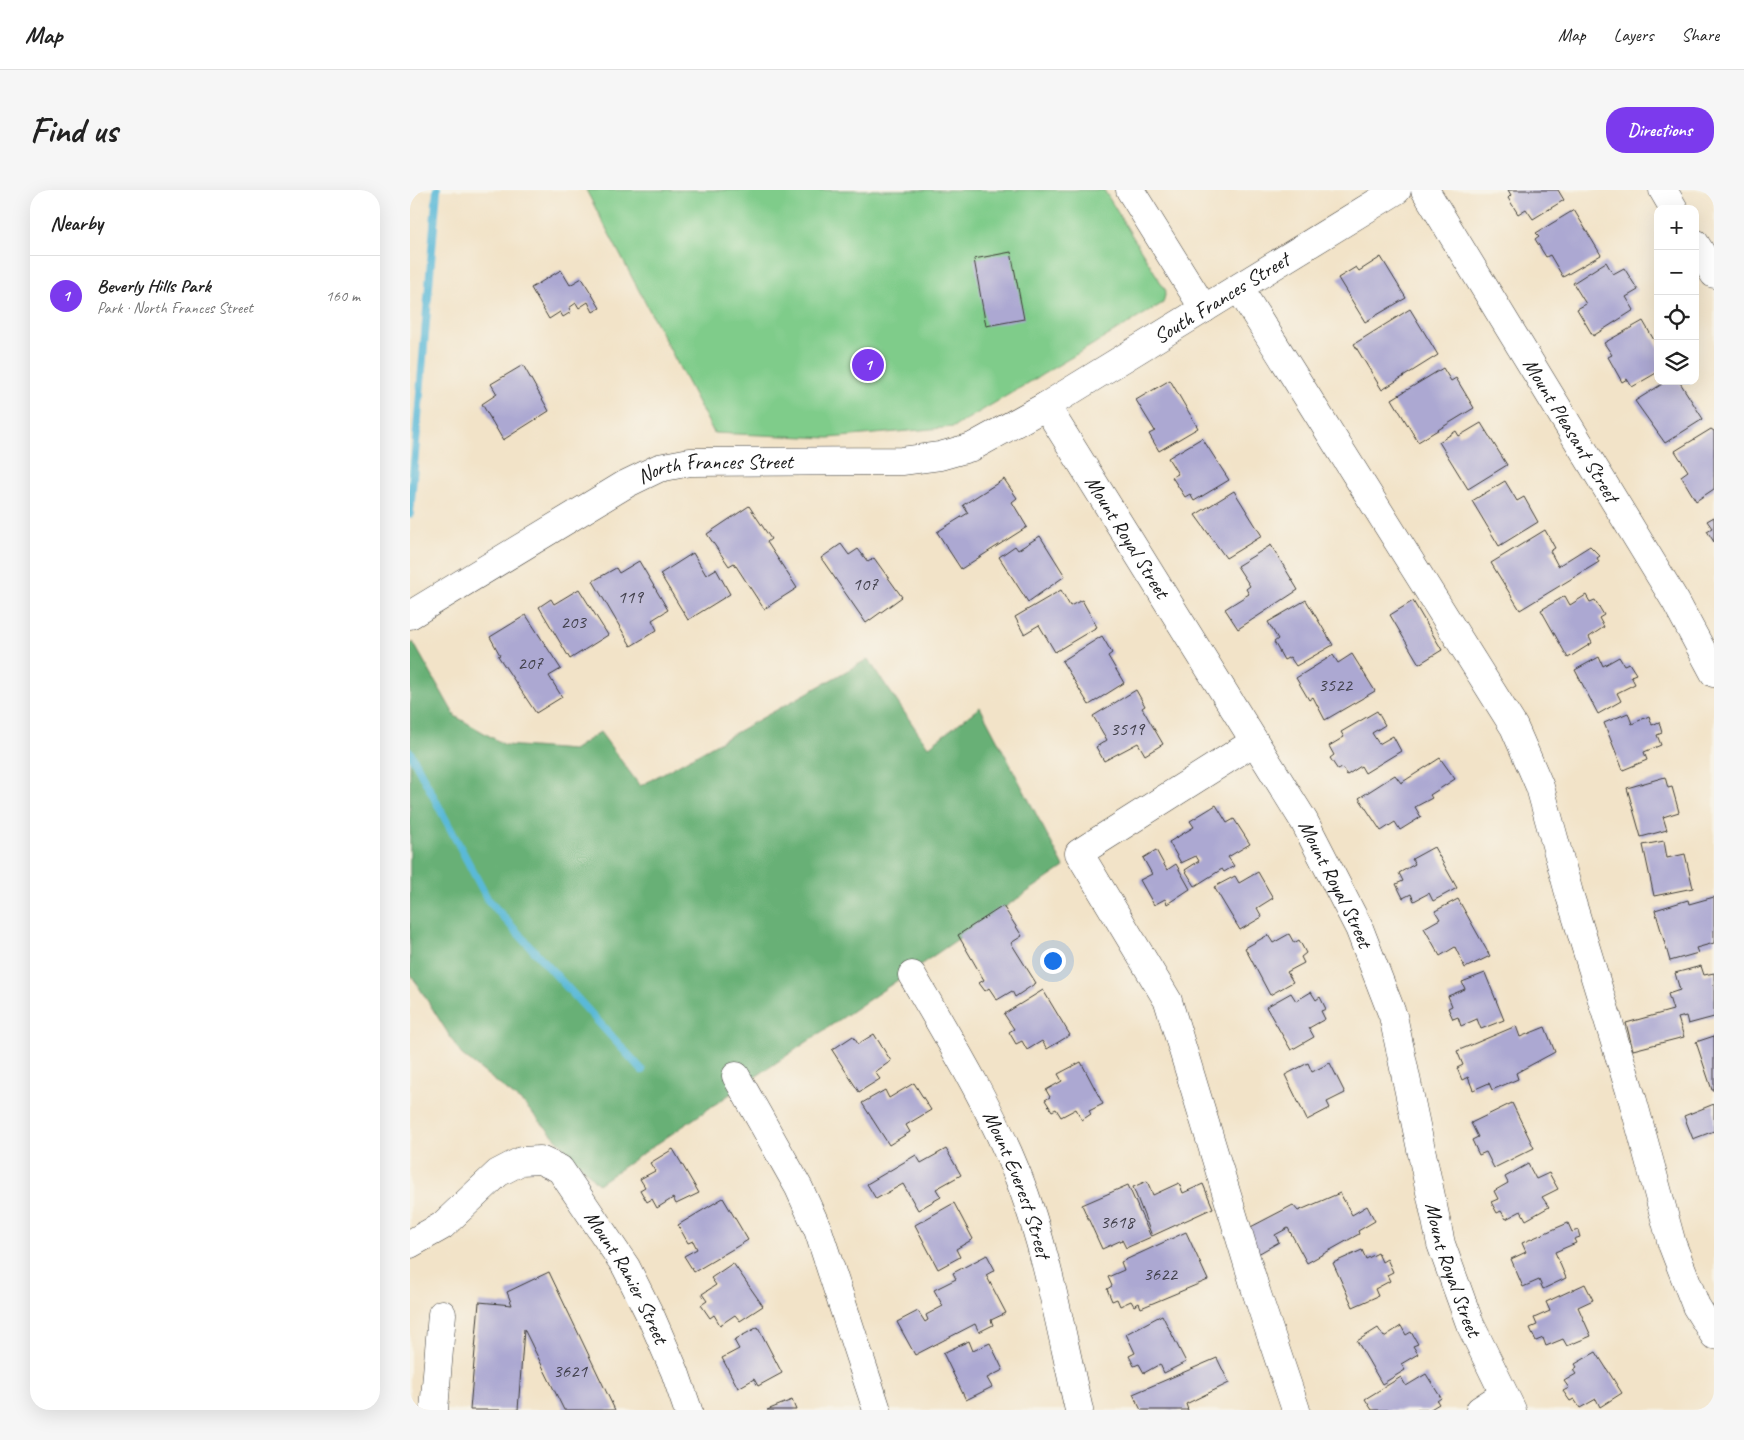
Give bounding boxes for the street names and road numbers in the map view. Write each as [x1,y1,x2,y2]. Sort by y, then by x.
street label: South Frances Street [1149,245,1296,350]
street label: Mount Pleasant Street [1517,353,1627,509]
street label: North Frances Street [633,447,795,490]
street label: Mount Royal Street [1079,471,1176,605]
street label: Mount Royal Street [1293,816,1379,953]
street label: Mount Everest Street [977,1106,1058,1264]
street label: Mount Royal Street [1420,1200,1488,1343]
street label: Mount Ranier Street [579,1205,675,1350]

